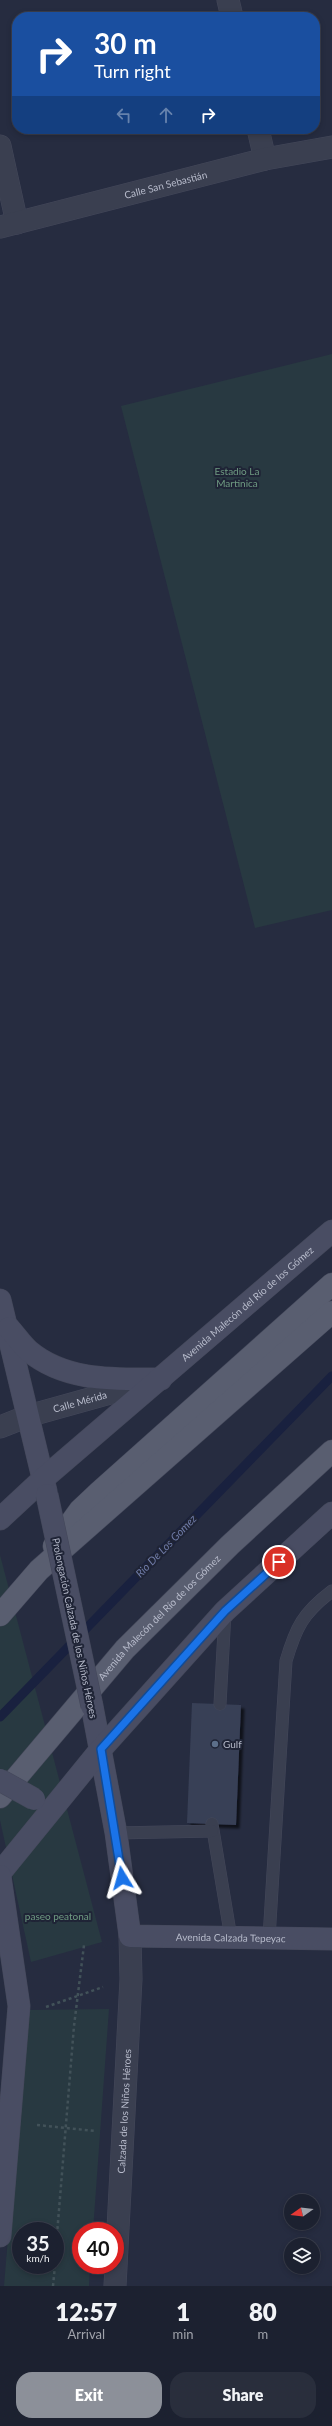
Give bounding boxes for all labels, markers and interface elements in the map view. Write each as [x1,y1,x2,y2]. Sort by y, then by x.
text: 30 m [94,26,157,60]
icon: right [28,28,80,80]
text: Turn right [94,60,171,82]
icon: left [113,104,135,126]
icon: ahead [155,104,177,126]
icon: right [197,104,219,126]
street label: Calle San Sebastián [123,168,208,201]
park label: Estadio La Martinica [215,465,259,489]
street label: Avenida Malecón del Río de los Gómez [179,1243,316,1364]
street label: Calle Mérida [52,1388,108,1415]
water label: Rio De Los Gomez [132,1511,199,1580]
street label: Prolongación Calzada de los Niños Héroes [50,1537,100,1719]
pin [262,1545,296,1579]
icon: arrive [268,1551,290,1573]
street label: Avenida Malecón del Río de los Gómez [95,1552,223,1683]
place label: Gulf [223,1738,242,1750]
marker: Gulf [210,1739,220,1749]
position arrow [101,1857,143,1899]
park label: paseo peatonal [25,1910,91,1922]
street label: Avenida Calzada Tepeyac [176,1931,286,1944]
street label: Calzada de los Niños Héroes [115,2049,133,2174]
north arrow [284,2194,320,2230]
map controls [284,2194,320,2274]
speed limit sign: 40 [72,2222,124,2274]
text: 35 [26,2231,50,2255]
button: layers [284,2238,320,2274]
text: km/h [26,2252,50,2264]
text: 12:57 [55,2297,117,2326]
text: 1 [176,2297,190,2326]
text: 80 [249,2297,277,2326]
text: Arrival [68,2326,105,2342]
text: min [173,2326,194,2342]
text: m [257,2326,268,2342]
button: Exit [16,2372,162,2418]
button: Share [170,2372,316,2418]

